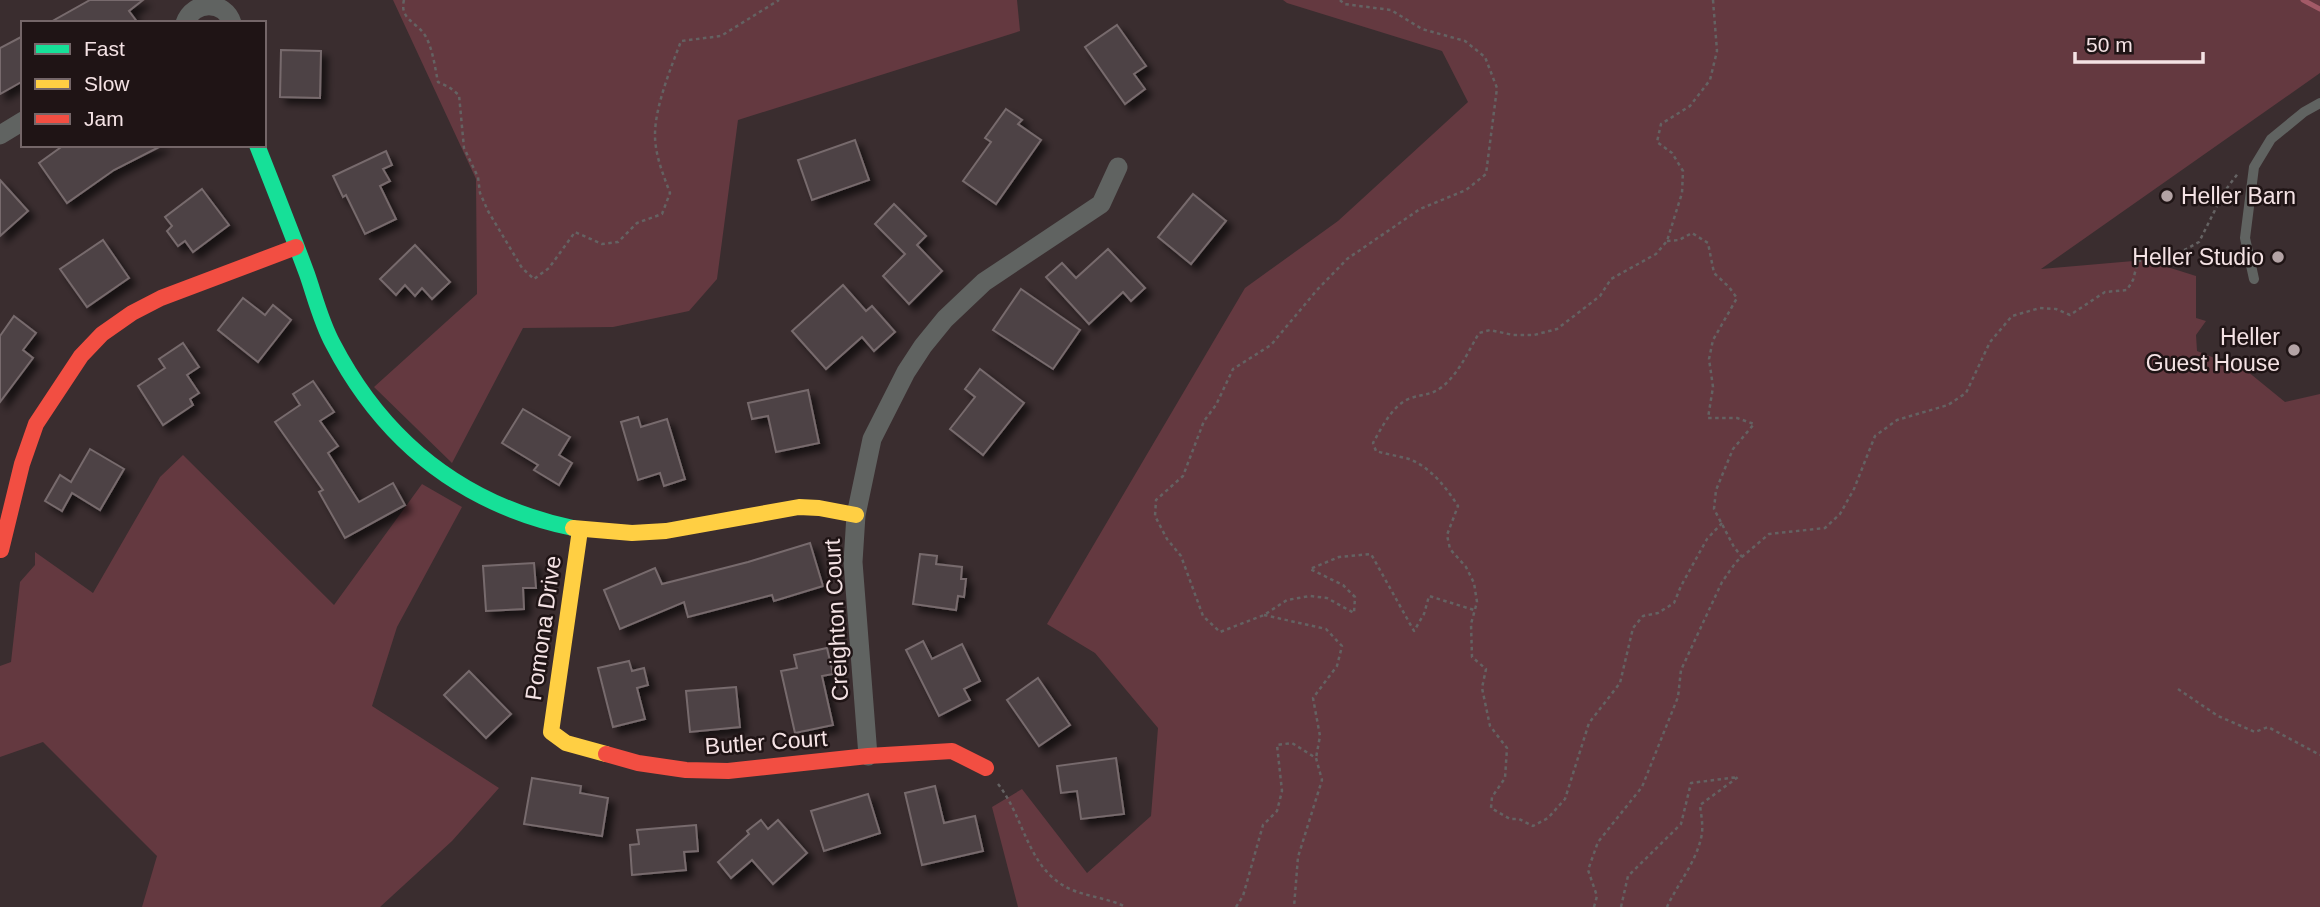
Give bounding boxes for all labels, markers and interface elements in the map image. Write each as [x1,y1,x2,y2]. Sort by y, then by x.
legend [21,21,266,147]
scale bar [2075,21,2203,65]
text: 50 m [2086,33,2133,56]
text: Fast [84,37,125,60]
text: Slow [84,72,130,95]
text: Jam [84,107,124,130]
place label: Heller Barn [2181,183,2296,209]
marker: Heller Barn [2159,188,2175,204]
place label: Heller Studio [2132,244,2264,270]
marker: Heller Studio [2270,249,2286,265]
place label: Heller Guest House [2146,324,2280,376]
marker: Heller Guest House [2286,342,2302,358]
street label: Creighton Court [819,538,853,702]
street label: Pomona Drive [520,554,566,702]
street label: Butler Court [704,725,829,759]

